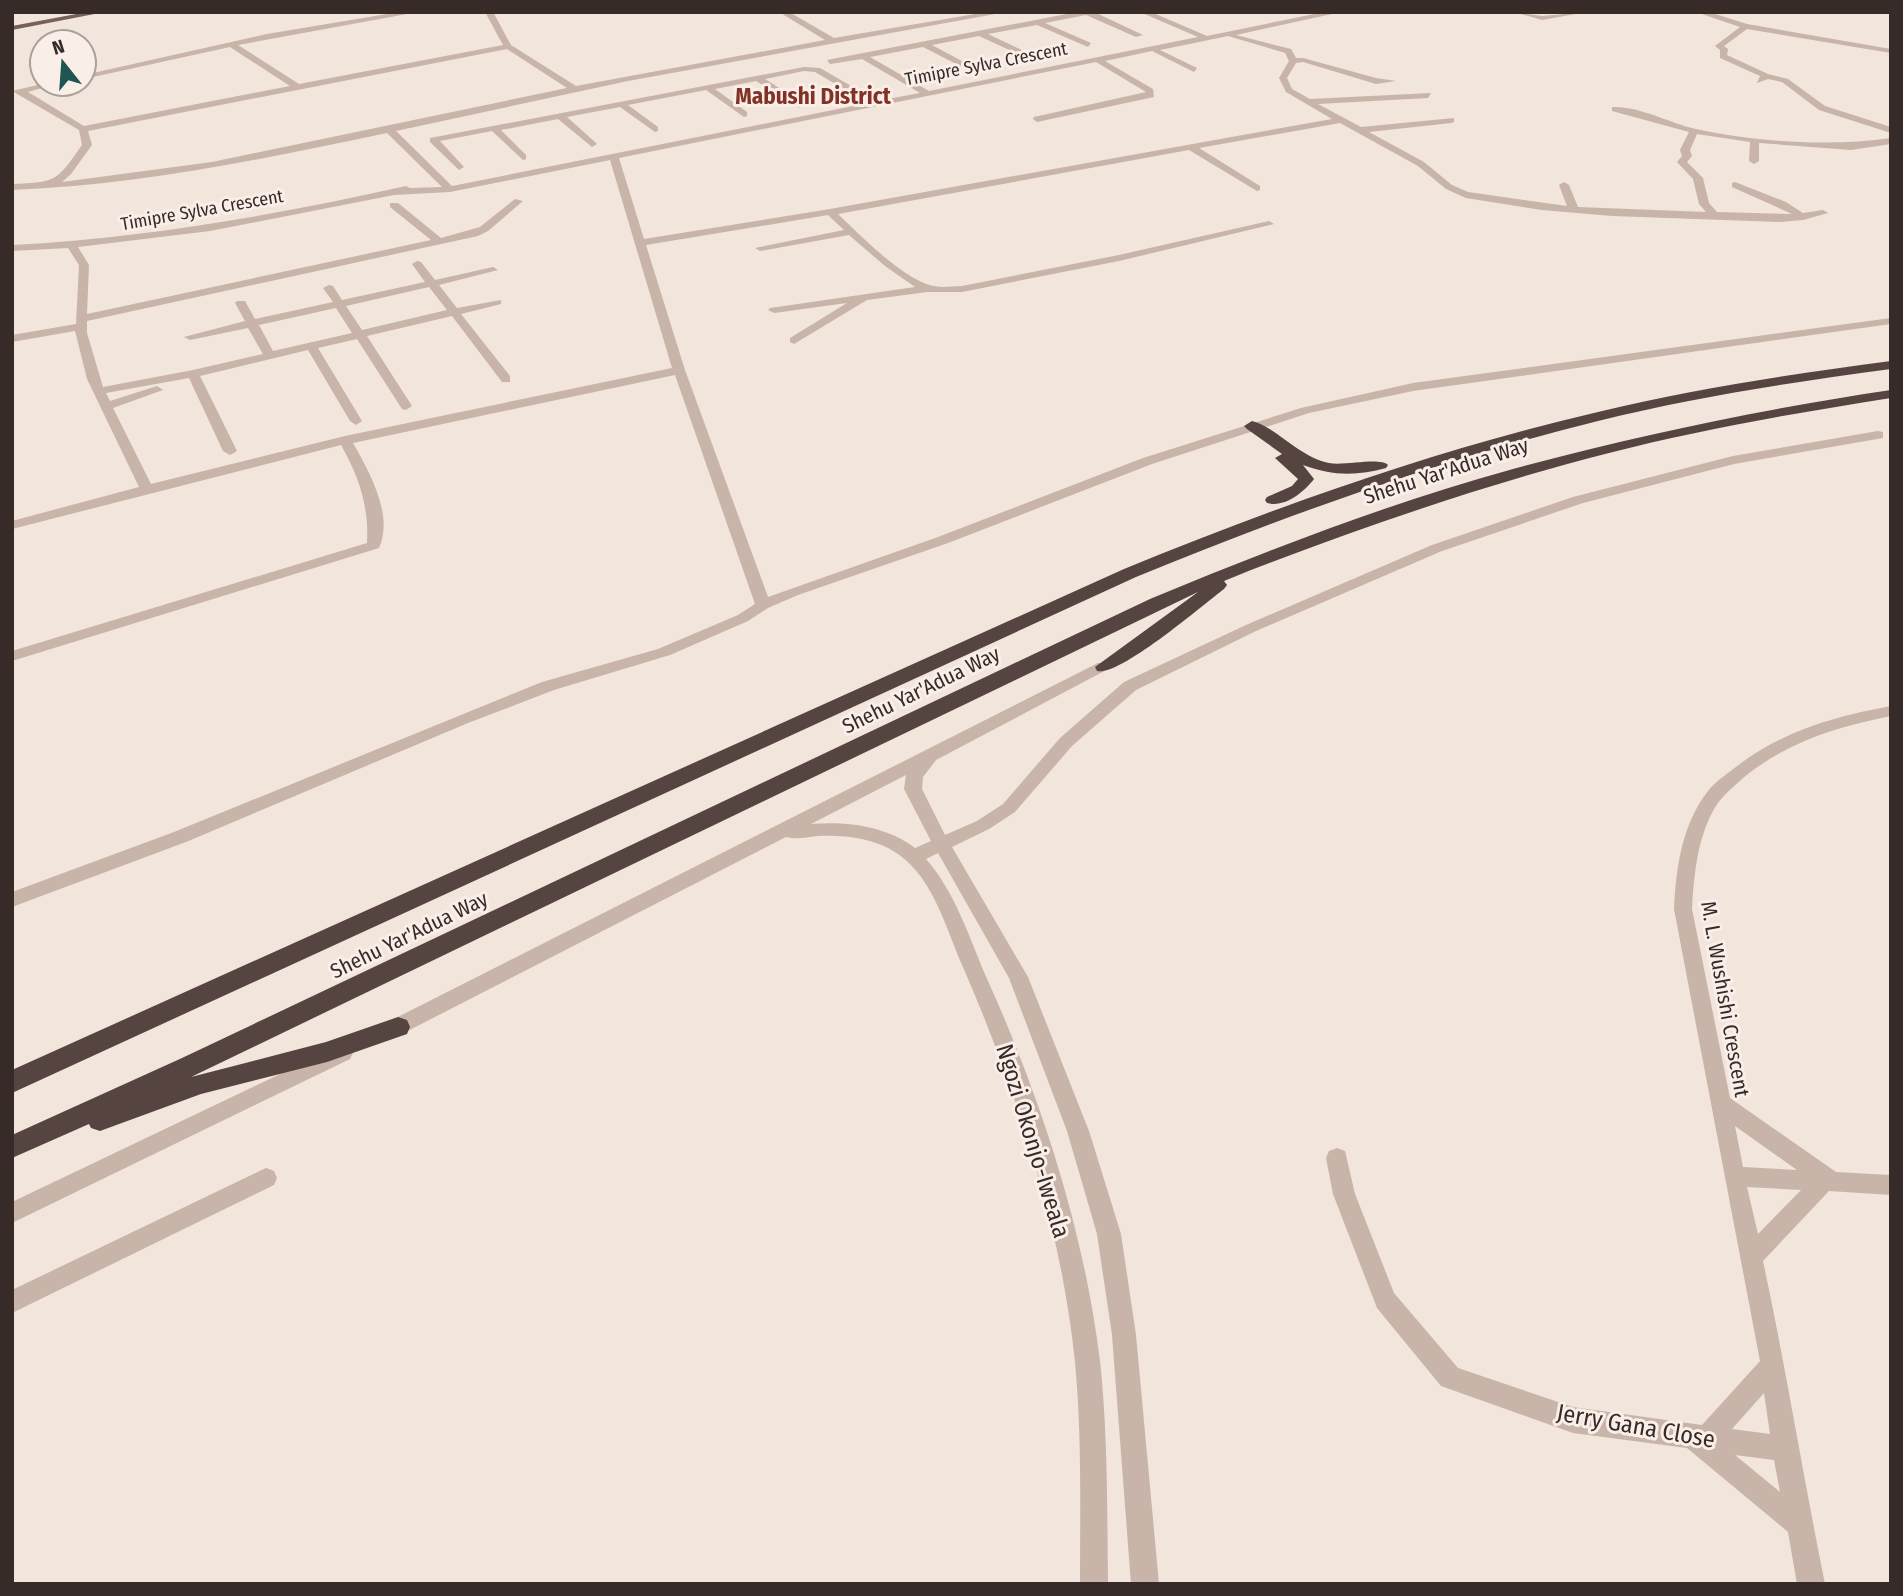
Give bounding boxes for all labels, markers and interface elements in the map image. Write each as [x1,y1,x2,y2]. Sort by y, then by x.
north arrow [28,28,98,98]
text: N [49,35,67,60]
street label: Timipre Sylva Crescent [903,37,1069,91]
district label: Mabushi District [735,82,892,110]
street label: Timipre Sylva Crescent [119,185,285,235]
street label: Shehu Yar'Adua Way [1360,432,1532,510]
street label: Shehu Yar'Adua Way [838,640,1005,739]
street label: Shehu Yar'Adua Way [326,885,493,984]
street label: M. L. Wushishi Crescent [1695,899,1755,1099]
street label: Ngozi Okonjo-Iweala [990,1041,1076,1241]
street label: Jerry Gana Close [1555,1398,1717,1454]

